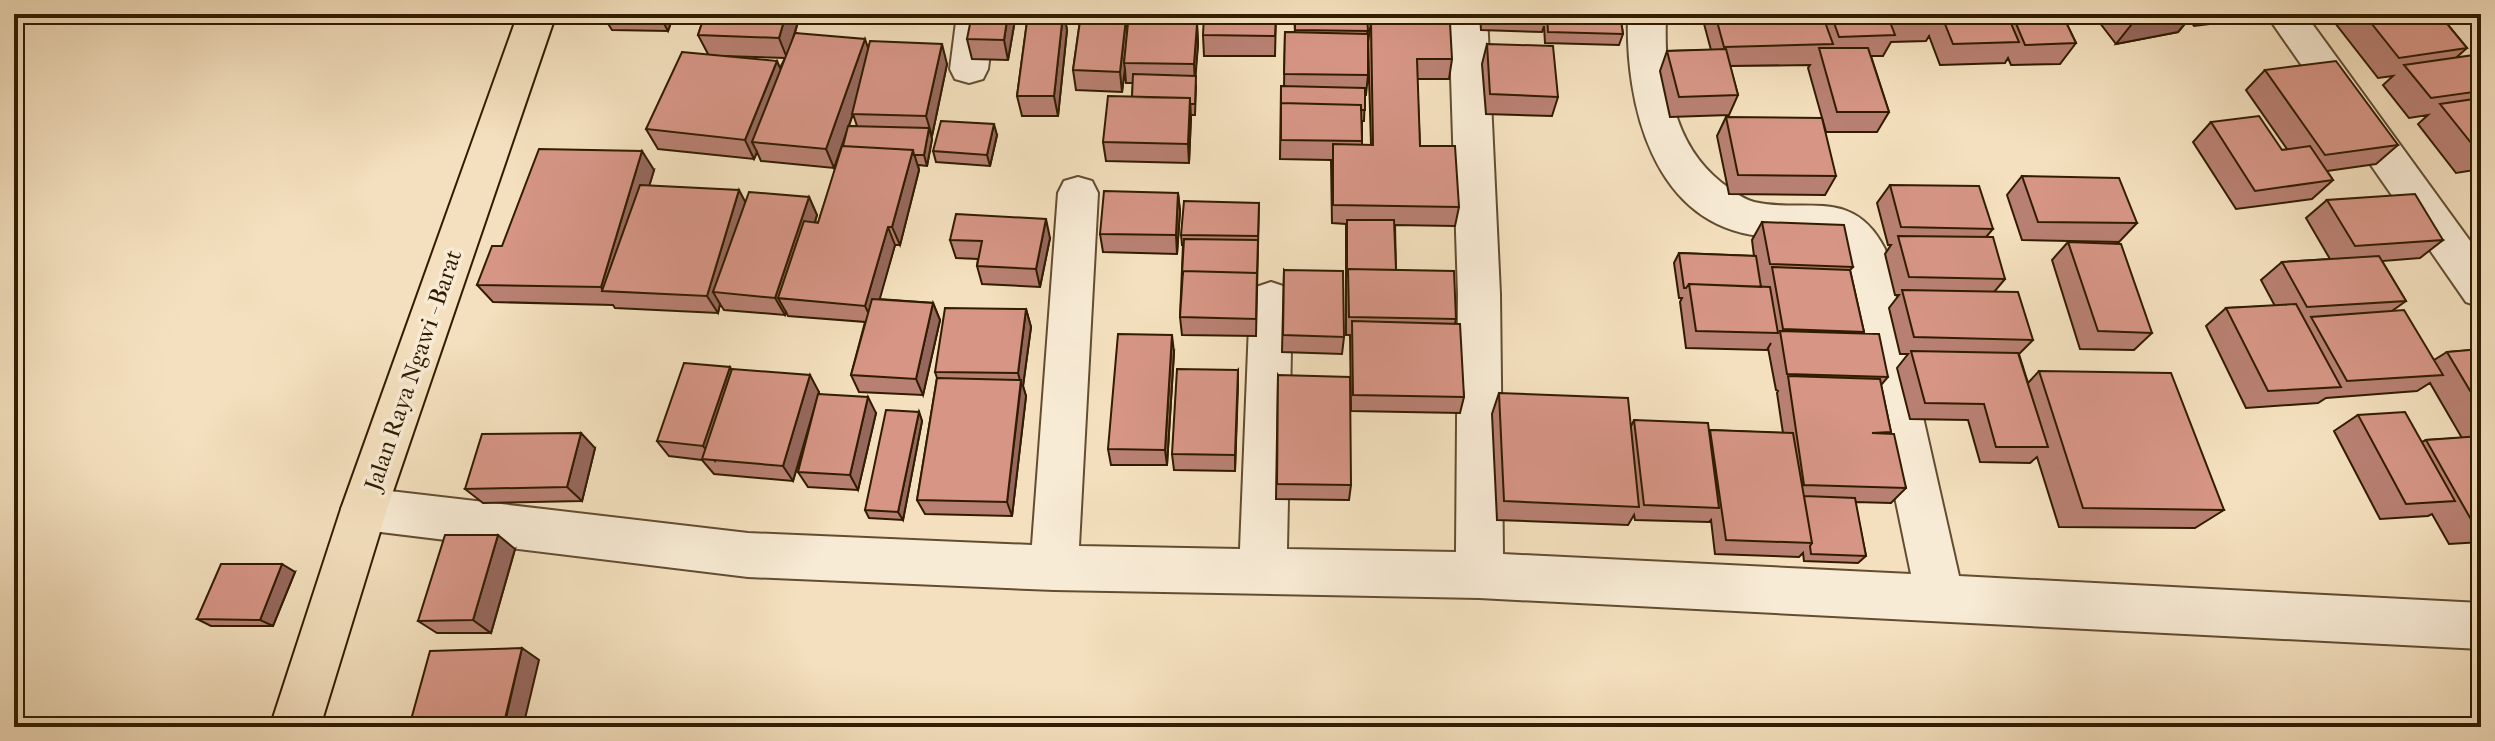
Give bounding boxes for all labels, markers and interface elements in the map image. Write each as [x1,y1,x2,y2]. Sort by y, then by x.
street label: Jalan Raya Ngawi - Barat [358,245,468,496]

